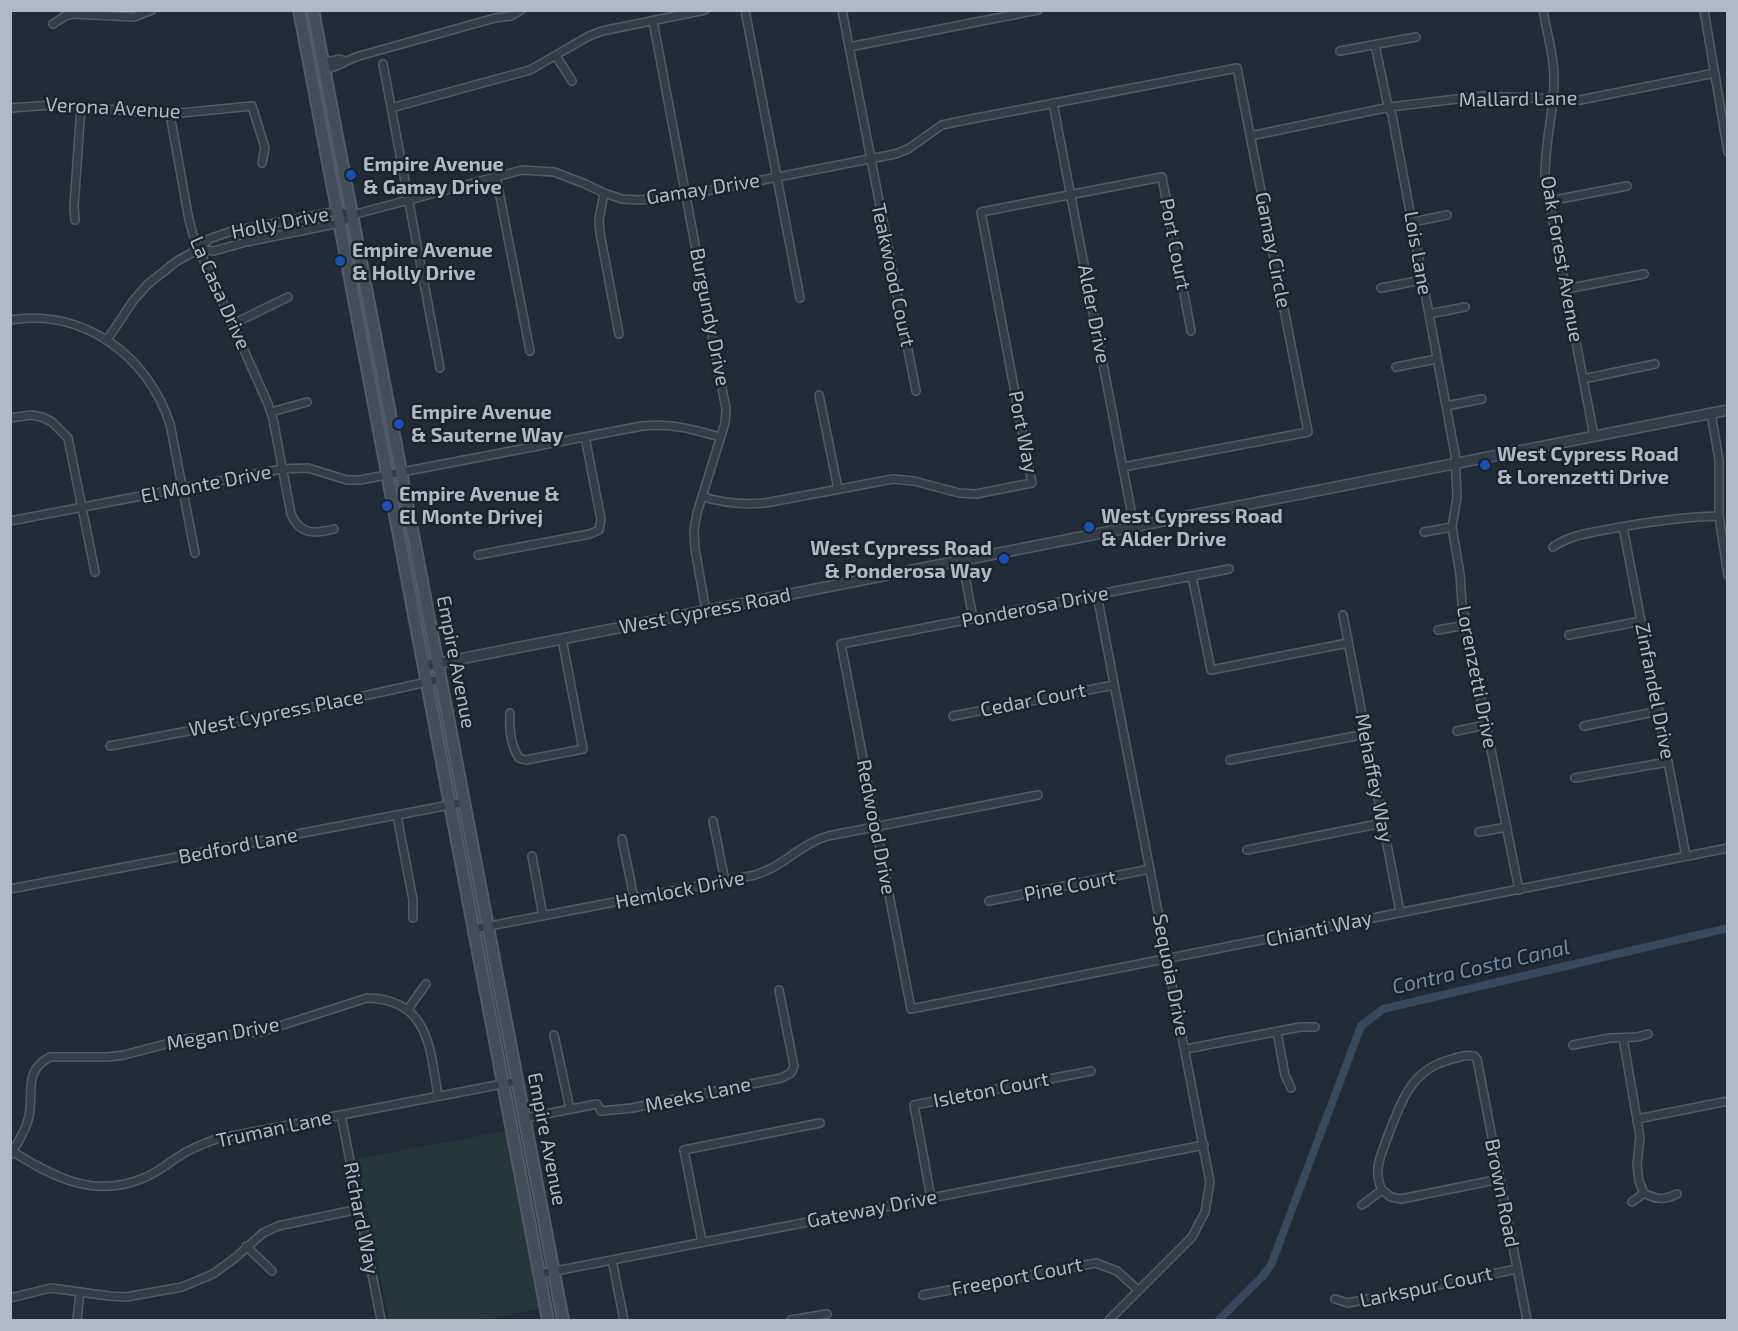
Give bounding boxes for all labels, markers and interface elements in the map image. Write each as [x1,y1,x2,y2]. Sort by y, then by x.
street label: Mallard Lane [1458,86,1578,112]
street label: Verona Avenue [45,92,181,124]
place label: Empire Avenue & Gamay Drive [363,152,504,199]
marker: Empire Avenue & Gamay Drive [344,168,358,182]
street label: Gamay Drive [645,168,761,210]
street label: Oak Forest Avenue [1536,174,1588,344]
street label: Gamay Circle [1250,190,1296,310]
street label: Port Court [1154,196,1196,292]
street label: Teakwood Court [866,201,920,349]
street label: Holly Drive [229,202,331,244]
street label: Lois Lane [1399,209,1437,297]
street label: La Casa Drive [184,233,256,353]
place label: Empire Avenue & Holly Drive [352,238,493,285]
street label: Burgundy Drive [685,246,735,388]
marker: Empire Avenue & Holly Drive [333,254,347,268]
street label: Alder Drive [1073,262,1115,366]
street label: Port Way [1003,389,1043,475]
place label: Empire Avenue & Sauterne Way [411,400,563,447]
marker: Empire Avenue & Sauterne Way [392,417,406,431]
place label: West Cypress Road & Lorenzetti Drive [1497,442,1679,489]
marker: West Cypress Road & Lorenzetti Drive [1478,458,1492,472]
street label: El Monte Drive [139,460,273,508]
place label: Empire Avenue & El Monte Drivej [399,482,560,529]
marker: Empire Avenue & El Monte Drivej [380,499,394,513]
place label: West Cypress Road & Alder Drive [1101,504,1283,551]
marker: West Cypress Road & Alder Drive [1082,520,1096,534]
place label: West Cypress Road & Ponderosa Way [810,536,992,583]
marker: West Cypress Road & Ponderosa Way [997,552,1011,566]
street label: Ponderosa Drive [960,581,1110,633]
street label: West Cypress Road [617,583,793,639]
street label: Empire Avenue [431,593,481,731]
street label: Lorenzetti Drive [1451,604,1503,750]
street label: Zinfandel Drive [1630,621,1680,761]
street label: Cedar Court [978,678,1088,722]
street label: West Cypress Place [187,684,365,742]
street label: Mehaffey Way [1350,711,1398,845]
street label: Redwood Drive [851,757,901,897]
street label: Bedford Lane [176,823,300,869]
street label: Pine Court [1022,865,1118,907]
street label: Hemlock Drive [614,866,746,914]
street label: Chianti Way [1264,906,1374,952]
street label: Sequoia Drive [1147,912,1195,1038]
water label: Contra Costa Canal [1390,934,1572,1000]
street label: Megan Drive [165,1012,281,1056]
street label: Isleton Court [931,1067,1051,1113]
street label: Empire Avenue [522,1070,572,1208]
street label: Meeks Lane [643,1072,753,1118]
street label: Truman Lane [214,1105,334,1153]
street label: Brown Road [1480,1137,1524,1249]
street label: Richard Way [338,1160,384,1276]
street label: Gateway Drive [805,1185,939,1233]
street label: Freeport Court [950,1253,1084,1301]
street label: Larkspur Court [1358,1261,1494,1313]

